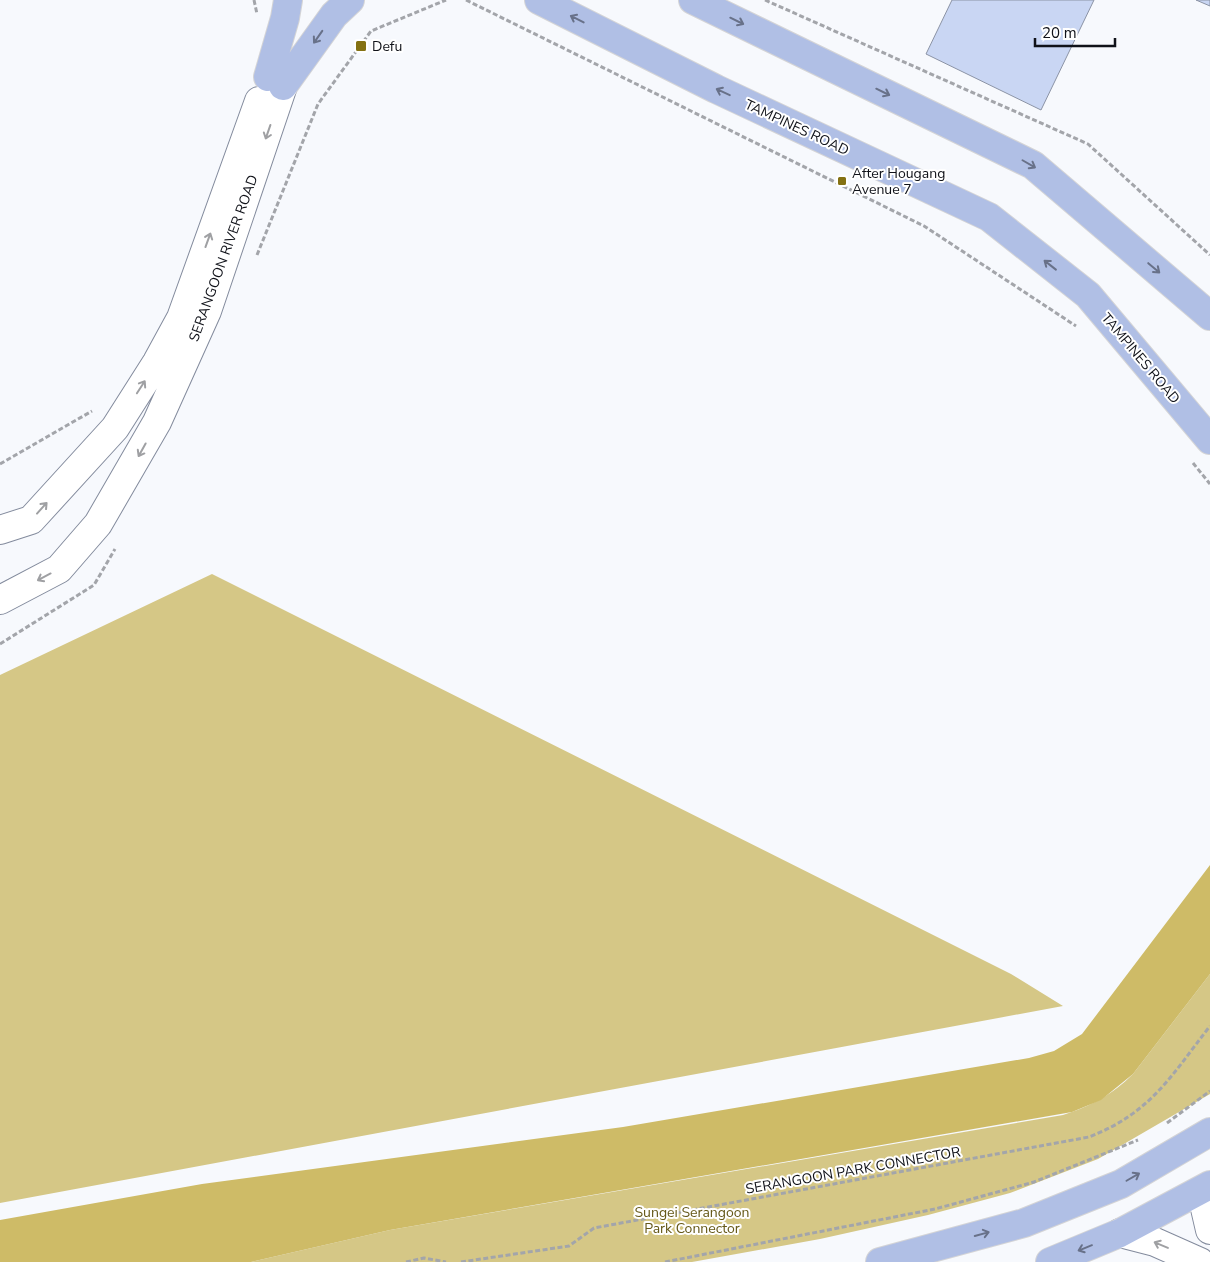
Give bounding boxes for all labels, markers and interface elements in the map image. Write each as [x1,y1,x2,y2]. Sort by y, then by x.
one-way arrow [570,14,585,24]
scale bar [1035,15,1115,47]
one-way arrow [729,17,744,26]
text: 20 m [1042,23,1077,43]
one-way arrow [313,30,323,44]
place label: Defu [372,37,402,56]
marker: Defu [354,39,368,53]
one-way arrow [716,87,731,96]
one-way arrow [875,88,890,97]
street label: TAMPINES ROAD [742,95,852,160]
one-way arrow [263,124,272,140]
one-way arrow [1022,159,1036,169]
place label: After Hougang Avenue 7 [852,164,945,199]
street label: SERANGOON RIVER ROAD [184,172,263,344]
marker: After Hougang Avenue 7 [836,175,848,187]
one-way arrow [204,232,214,248]
one-way arrow [1044,259,1057,270]
one-way arrow [1147,262,1160,273]
street label: TAMPINES ROAD [1097,309,1184,408]
one-way arrow [136,380,146,394]
one-way arrow [136,442,146,456]
one-way arrow [36,502,48,515]
one-way arrow [37,572,52,582]
street label: SERANGOON PARK CONNECTOR [744,1142,962,1199]
one-way arrow [1126,1171,1140,1181]
park label: Sungei Serangoon Park Connector [634,1203,750,1238]
one-way arrow [973,1229,989,1239]
one-way arrow [1154,1240,1169,1250]
one-way arrow [1078,1243,1093,1253]

